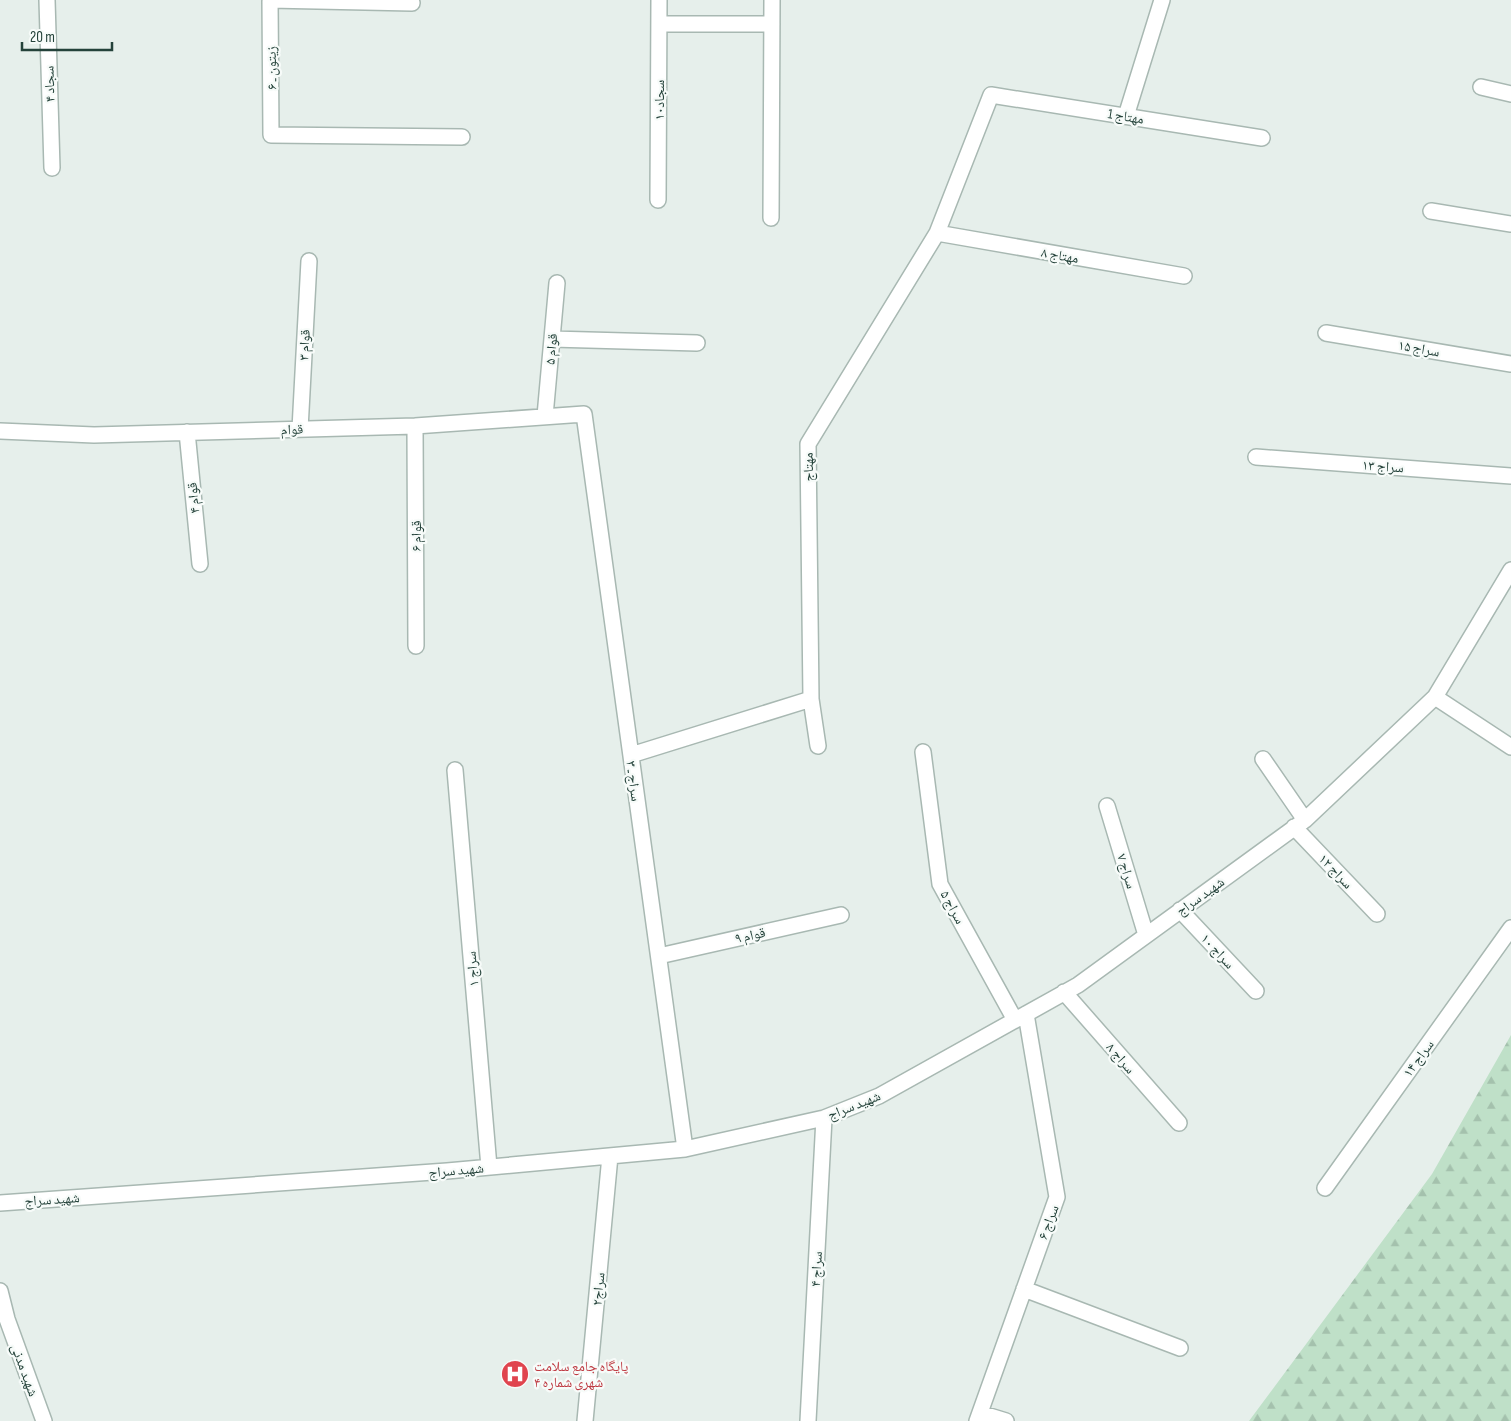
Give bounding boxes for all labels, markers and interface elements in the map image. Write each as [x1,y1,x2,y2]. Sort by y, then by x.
scale bar [22,20,112,52]
text: 20 m [30,28,55,47]
street label: زیتون ـ ۶ [263,46,280,90]
street label: سجاد ۴ [40,65,59,102]
street label: سجاد۱۰ [651,80,668,120]
street label: مهتاج 1 [1106,105,1145,129]
street label: مهتاج ۸ [1040,244,1080,268]
street label: قوام ۳ [295,329,315,361]
street label: قوام ۵ [542,333,562,365]
street label: سراج ۱۵ [1397,336,1441,361]
street label: قوام [280,421,304,439]
street label: مهتاج [800,452,818,482]
street label: سراج ۱۳ [1361,457,1404,477]
street label: قوام ۴ [183,481,205,514]
street label: قوام ۶ [408,520,426,552]
street label: سراج ـ ۳ [621,760,645,803]
street label: سراج ۱۲ [1314,850,1356,893]
street label: سراج ۷ [1112,852,1140,891]
street label: شهید سراج [1173,873,1228,920]
street label: سراج ۵ [936,888,969,927]
street label: قوام ۹ [733,924,768,948]
street label: سراج ۱۰ [1196,930,1238,973]
street label: سراج ۱ [462,950,484,987]
street label: سراج ۱۴ [1399,1036,1438,1081]
street label: سراج ۸ [1102,1039,1139,1078]
street label: شهید سراج [825,1087,884,1125]
street label: شهید سراج [428,1160,485,1182]
street label: شهید سراج [24,1189,80,1211]
street label: سراج ۶ [1034,1203,1063,1242]
street label: سراج ۴ [807,1251,827,1287]
street label: سراج۲ [589,1272,609,1307]
street label: شهید مدنی [7,1341,42,1399]
place label: پایگاه جامع سلامت شهری شماره ۴ [534,1358,629,1391]
hospital icon: پایگاه جامع سلامت شهری شماره ۴ [500,1359,530,1389]

